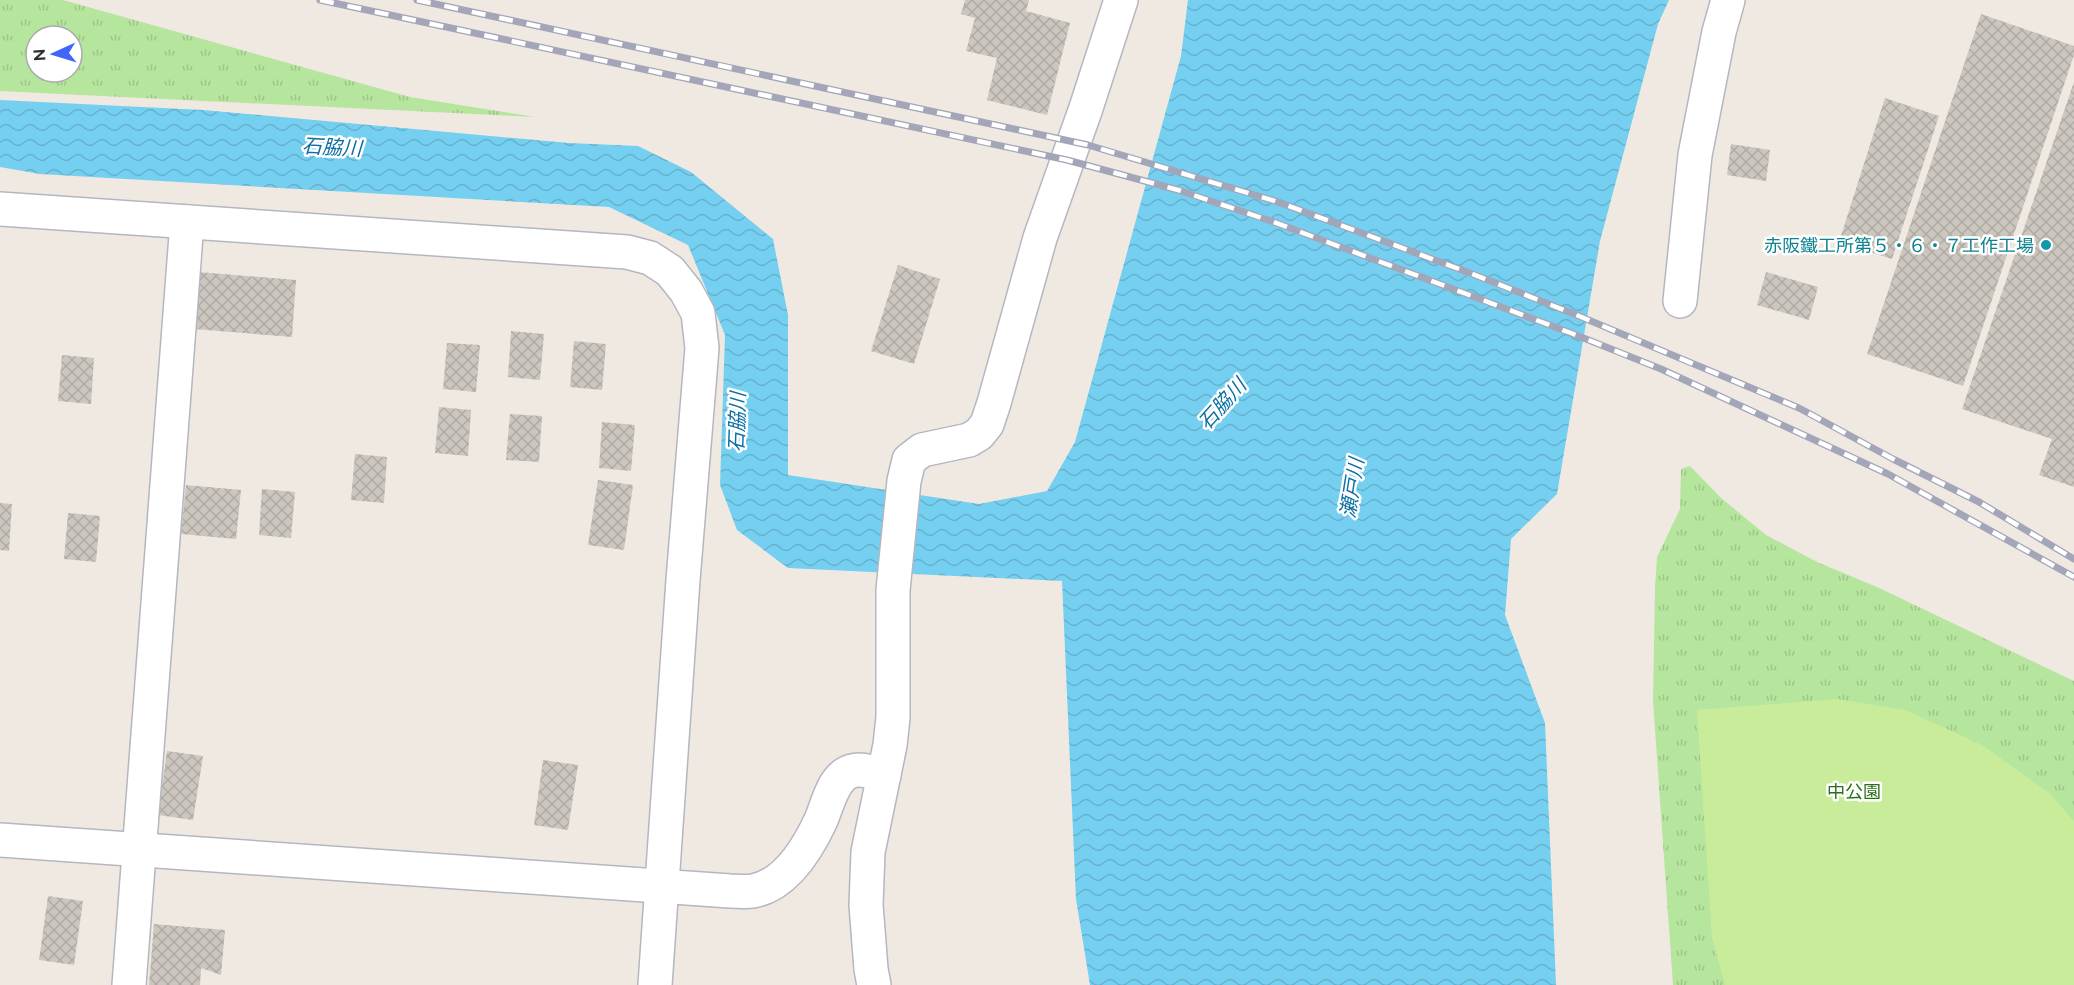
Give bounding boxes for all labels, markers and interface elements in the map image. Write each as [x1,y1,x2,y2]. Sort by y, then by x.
north arrow [24,24,84,84]
text: N [30,48,49,62]
water label: 石脇川 [301,133,365,161]
place label: 赤阪鐵工所第５・６・７工作工場 [1764,235,2034,256]
marker: 赤阪鐵工所第５・６・７工作工場 [2039,238,2053,252]
water label: 石脇川 [1193,372,1252,434]
water label: 石脇川 [724,390,750,452]
water label: 瀬戸川 [1335,455,1369,520]
park label: 中公園 [1827,781,1881,802]

